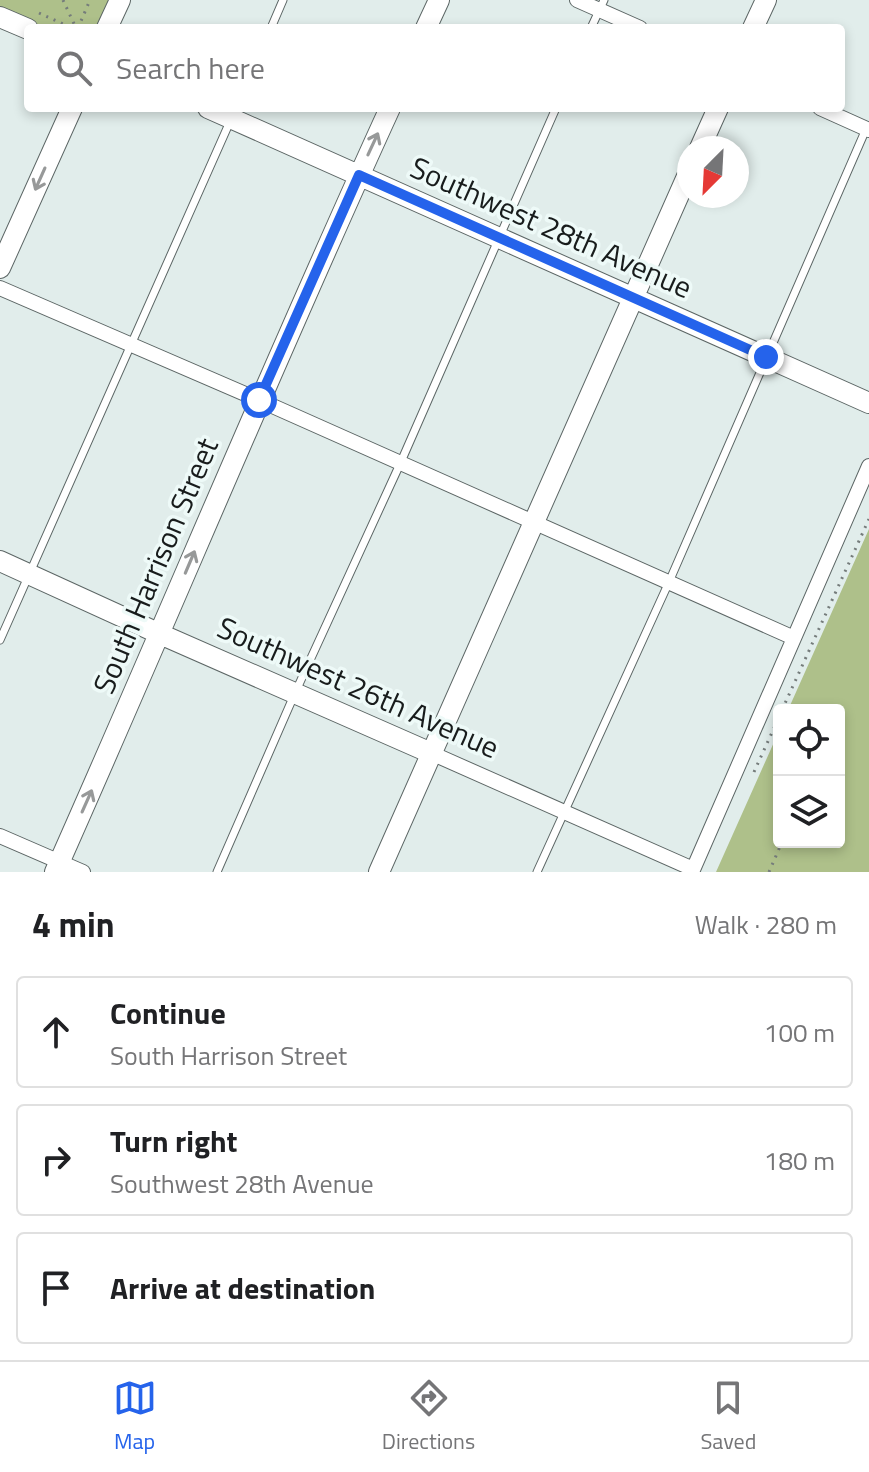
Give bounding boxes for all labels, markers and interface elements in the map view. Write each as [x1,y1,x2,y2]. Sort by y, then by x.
search box [24,24,845,112]
text: Search here [116,45,265,91]
icon: search [52,46,96,90]
one-way arrow [366,133,381,157]
north arrow [677,136,749,208]
street label: Southwest 28th Avenue [403,144,700,310]
one-way arrow [32,167,47,191]
route end [748,339,784,375]
route start [241,382,277,418]
street label: South Harrison Street [80,430,230,701]
one-way arrow [184,550,199,575]
street label: Southwest 26th Avenue [210,604,507,770]
map controls [773,704,845,848]
button: locate [773,704,845,776]
button: layers [773,776,845,848]
one-way arrow [80,789,95,813]
text: 4 min [32,898,115,950]
text: Walk · 280 m [695,905,837,944]
text: Continue [110,990,226,1036]
icon: ahead [34,1010,78,1054]
text: 100 m [764,1013,835,1052]
text: South Harrison Street [110,1036,347,1075]
text: Turn right [110,1118,238,1164]
icon: right [34,1138,78,1182]
text: 180 m [764,1141,835,1180]
text: Southwest 28th Avenue [110,1164,374,1203]
text: Arrive at destination [110,1265,375,1311]
icon: arrive [34,1266,78,1310]
tab: Map [113,1376,157,1458]
tab: Directions [382,1376,475,1458]
tab: Saved [700,1376,756,1458]

